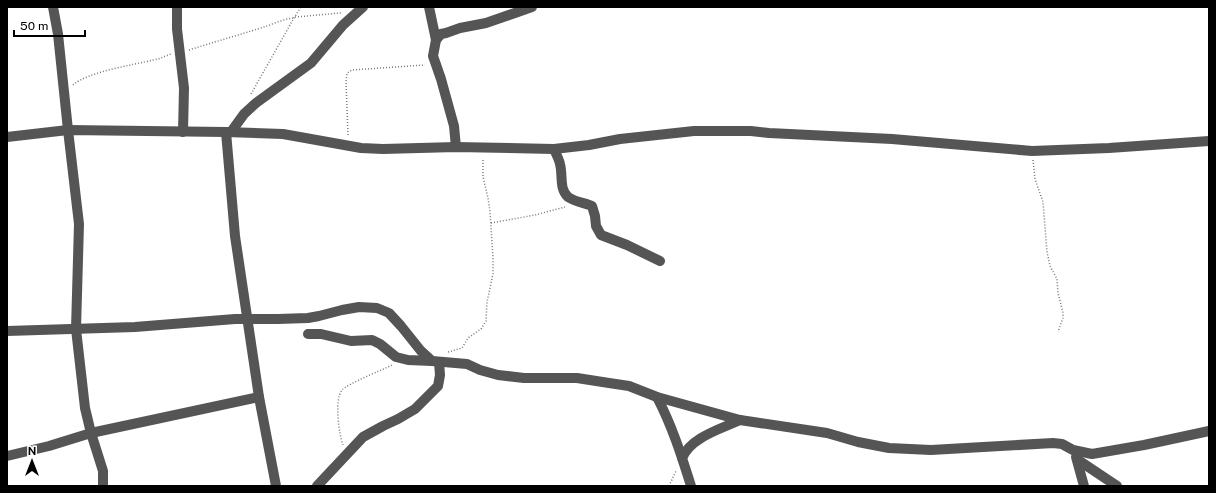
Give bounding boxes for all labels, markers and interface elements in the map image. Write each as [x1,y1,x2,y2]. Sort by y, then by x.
scale bar [14,12,85,38]
text: 50 m [20,19,48,33]
north arrow [12,441,52,481]
text: N [28,445,36,457]

